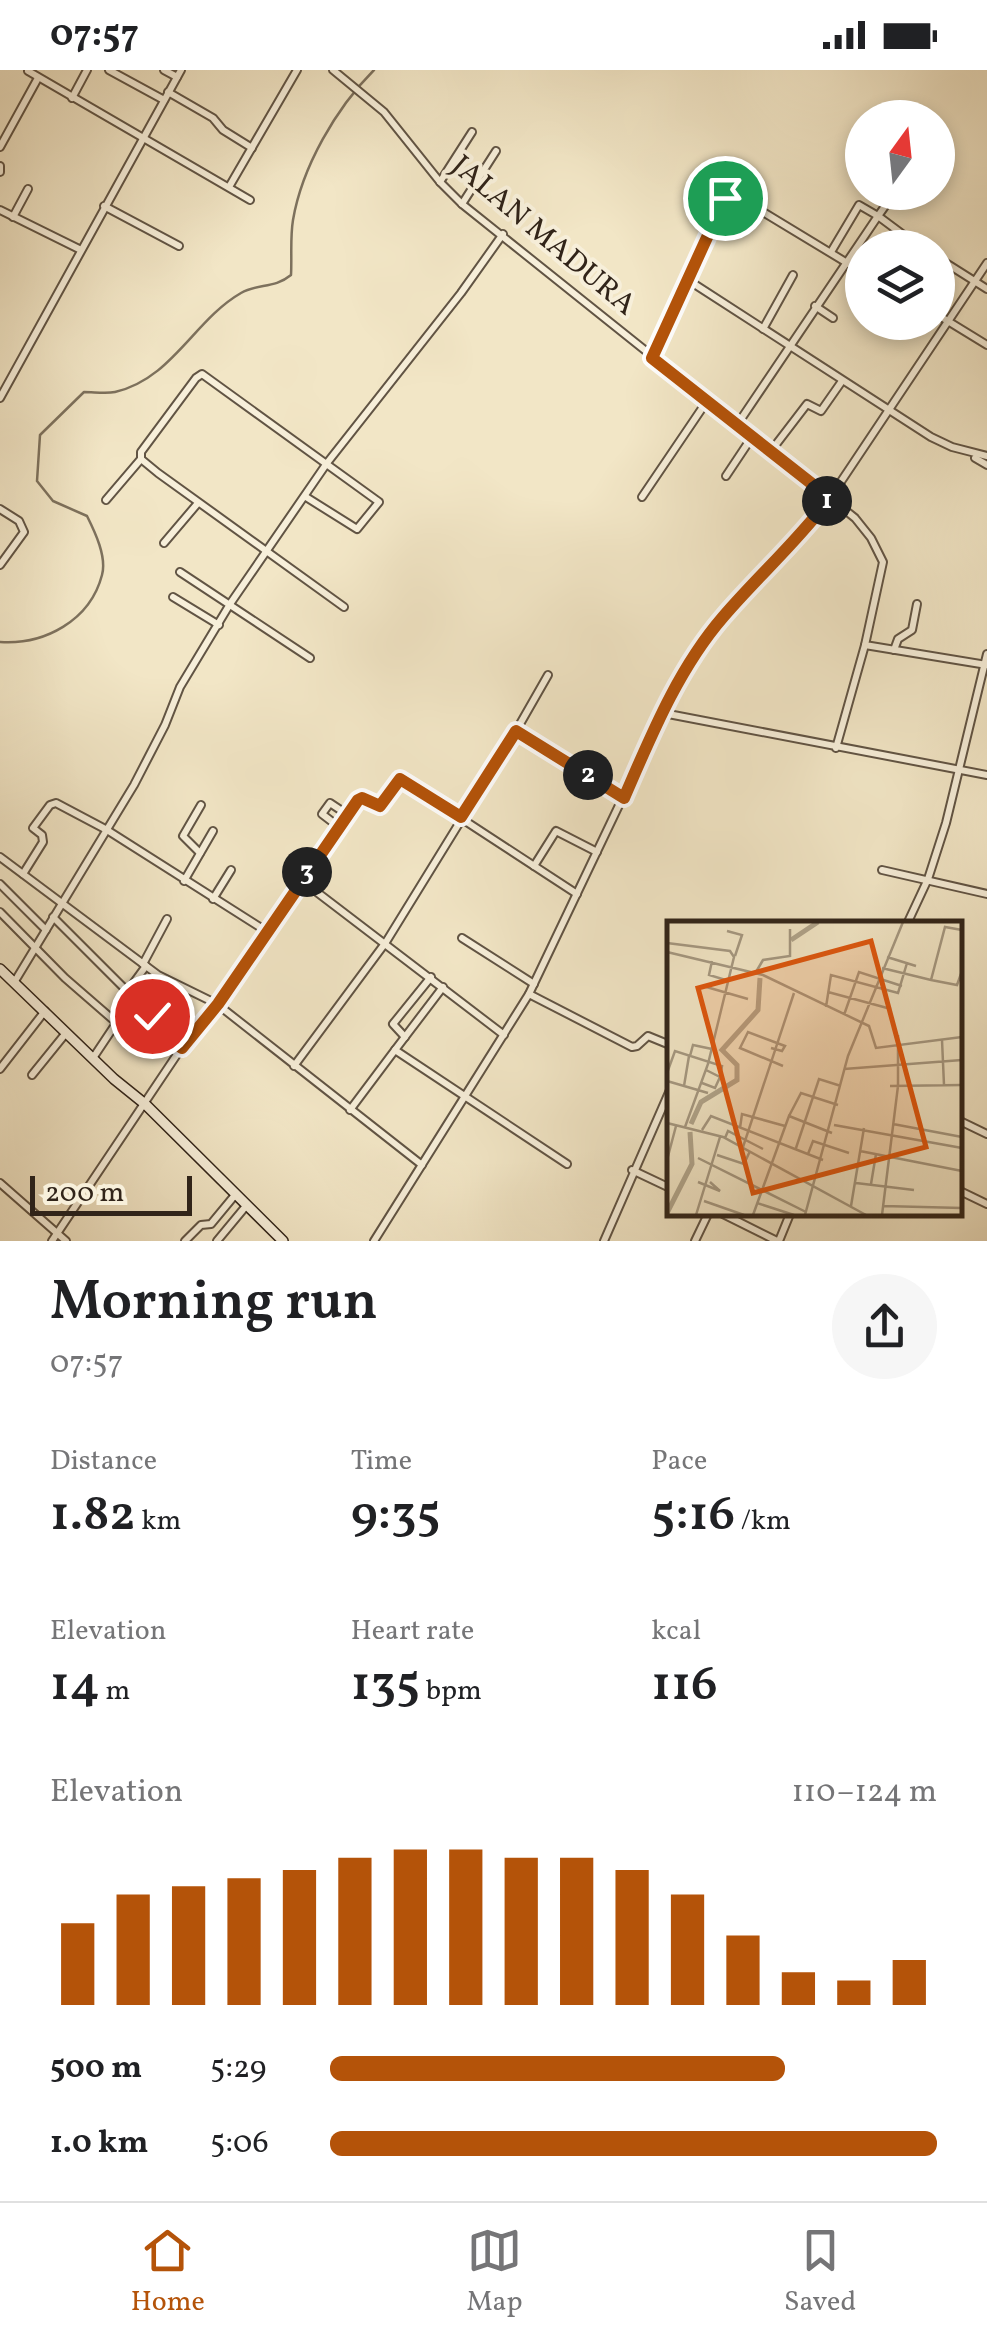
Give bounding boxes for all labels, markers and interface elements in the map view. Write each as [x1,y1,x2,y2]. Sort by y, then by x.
text: 07:57 [50,9,139,62]
north arrow [845,100,955,210]
map controls [845,100,955,340]
street label: JALAN MADURA [441,146,645,326]
pin [683,156,768,241]
icon: arrive [698,171,753,226]
button: layers [845,230,955,340]
pin: 1 [802,476,852,526]
text: 1 [821,481,833,520]
pin: 2 [563,750,613,800]
text: 2 [581,755,595,794]
pin: 3 [282,847,332,897]
text: 3 [300,852,314,891]
inset map [667,921,962,1216]
pin [110,974,195,1059]
icon: check [125,989,180,1044]
scale bar [30,1171,192,1216]
text: 200 m [45,1174,124,1213]
text: Morning run [50,1266,378,1342]
button: share [832,1274,937,1379]
text: 07:57 [50,1342,123,1386]
text: Distance [50,1442,157,1481]
text: Time [351,1442,412,1481]
text: Pace [651,1442,707,1481]
text: 1.82 [50,1481,136,1551]
text: 9:35 [351,1481,441,1551]
text: 5:16 [651,1481,735,1551]
text: km [136,1502,181,1541]
text: /km [735,1502,791,1541]
text: Elevation [50,1612,166,1651]
text: Heart rate [351,1612,474,1651]
text: kcal [651,1612,701,1651]
text: 14 [50,1651,100,1721]
text: 135 [351,1651,420,1721]
text: 116 [651,1651,718,1721]
text: m [100,1672,130,1711]
text: bpm [420,1672,482,1711]
text: Elevation [50,1771,183,1815]
text: 110–124 m [791,1771,937,1815]
text: 500 m [50,2047,142,2091]
text: 5:29 [210,2047,266,2091]
text: 1.0 km [50,2122,148,2166]
text: 5:06 [210,2122,269,2166]
tab: Home [131,2223,205,2322]
tab: Map [466,2223,522,2322]
tab: Saved [784,2223,856,2322]

